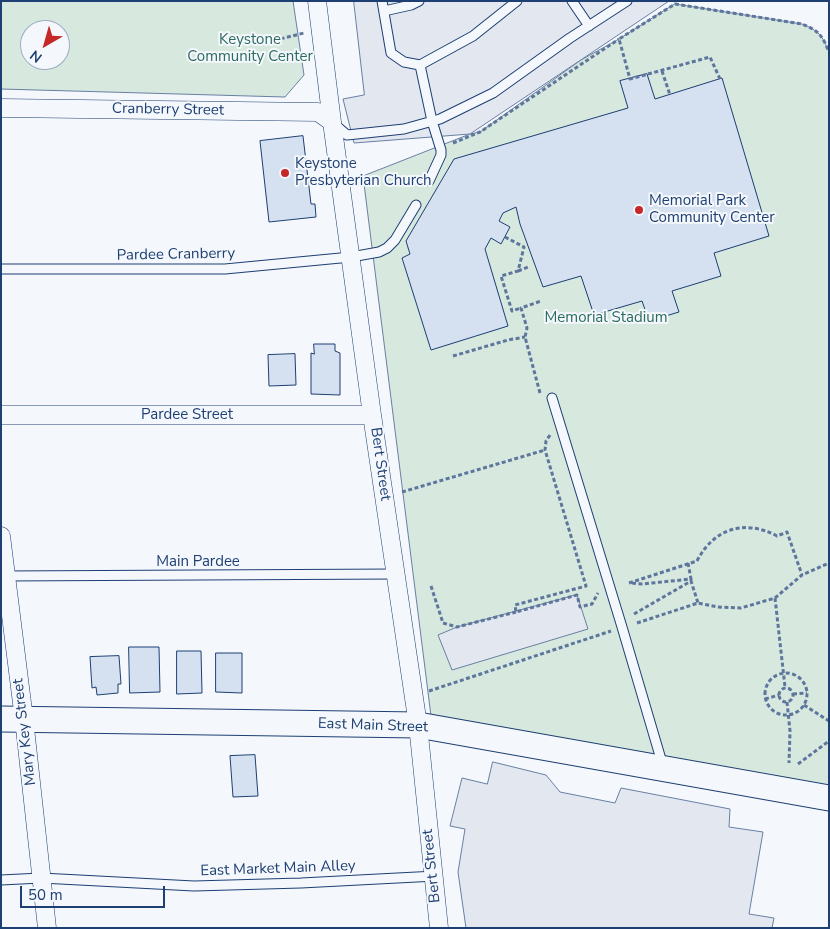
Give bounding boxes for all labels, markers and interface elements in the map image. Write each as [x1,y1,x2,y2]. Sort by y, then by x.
north arrow [20,20,70,70]
park label: Keystone Community Center [187,31,313,66]
text: N [26,46,46,67]
street label: Cranberry Street [112,100,224,120]
place label: Keystone Presbyterian Church [295,155,431,190]
marker: Keystone Presbyterian Church [279,167,291,179]
place label: Memorial Park Community Center [649,192,775,227]
marker: Memorial Park Community Center [633,204,645,216]
street label: Pardee Cranberry [117,245,235,265]
park label: Memorial Stadium [545,309,667,327]
street label: Pardee Street [141,406,233,424]
street label: Bert Street [366,426,394,502]
street label: Main Pardee [156,553,240,571]
street label: Mary Key Street [10,677,40,787]
street label: East Main Street [318,715,428,737]
street label: Bert Street [419,828,445,904]
street label: East Market Main Alley [200,857,356,881]
scale bar [22,876,168,908]
text: 50 m [28,885,63,905]

